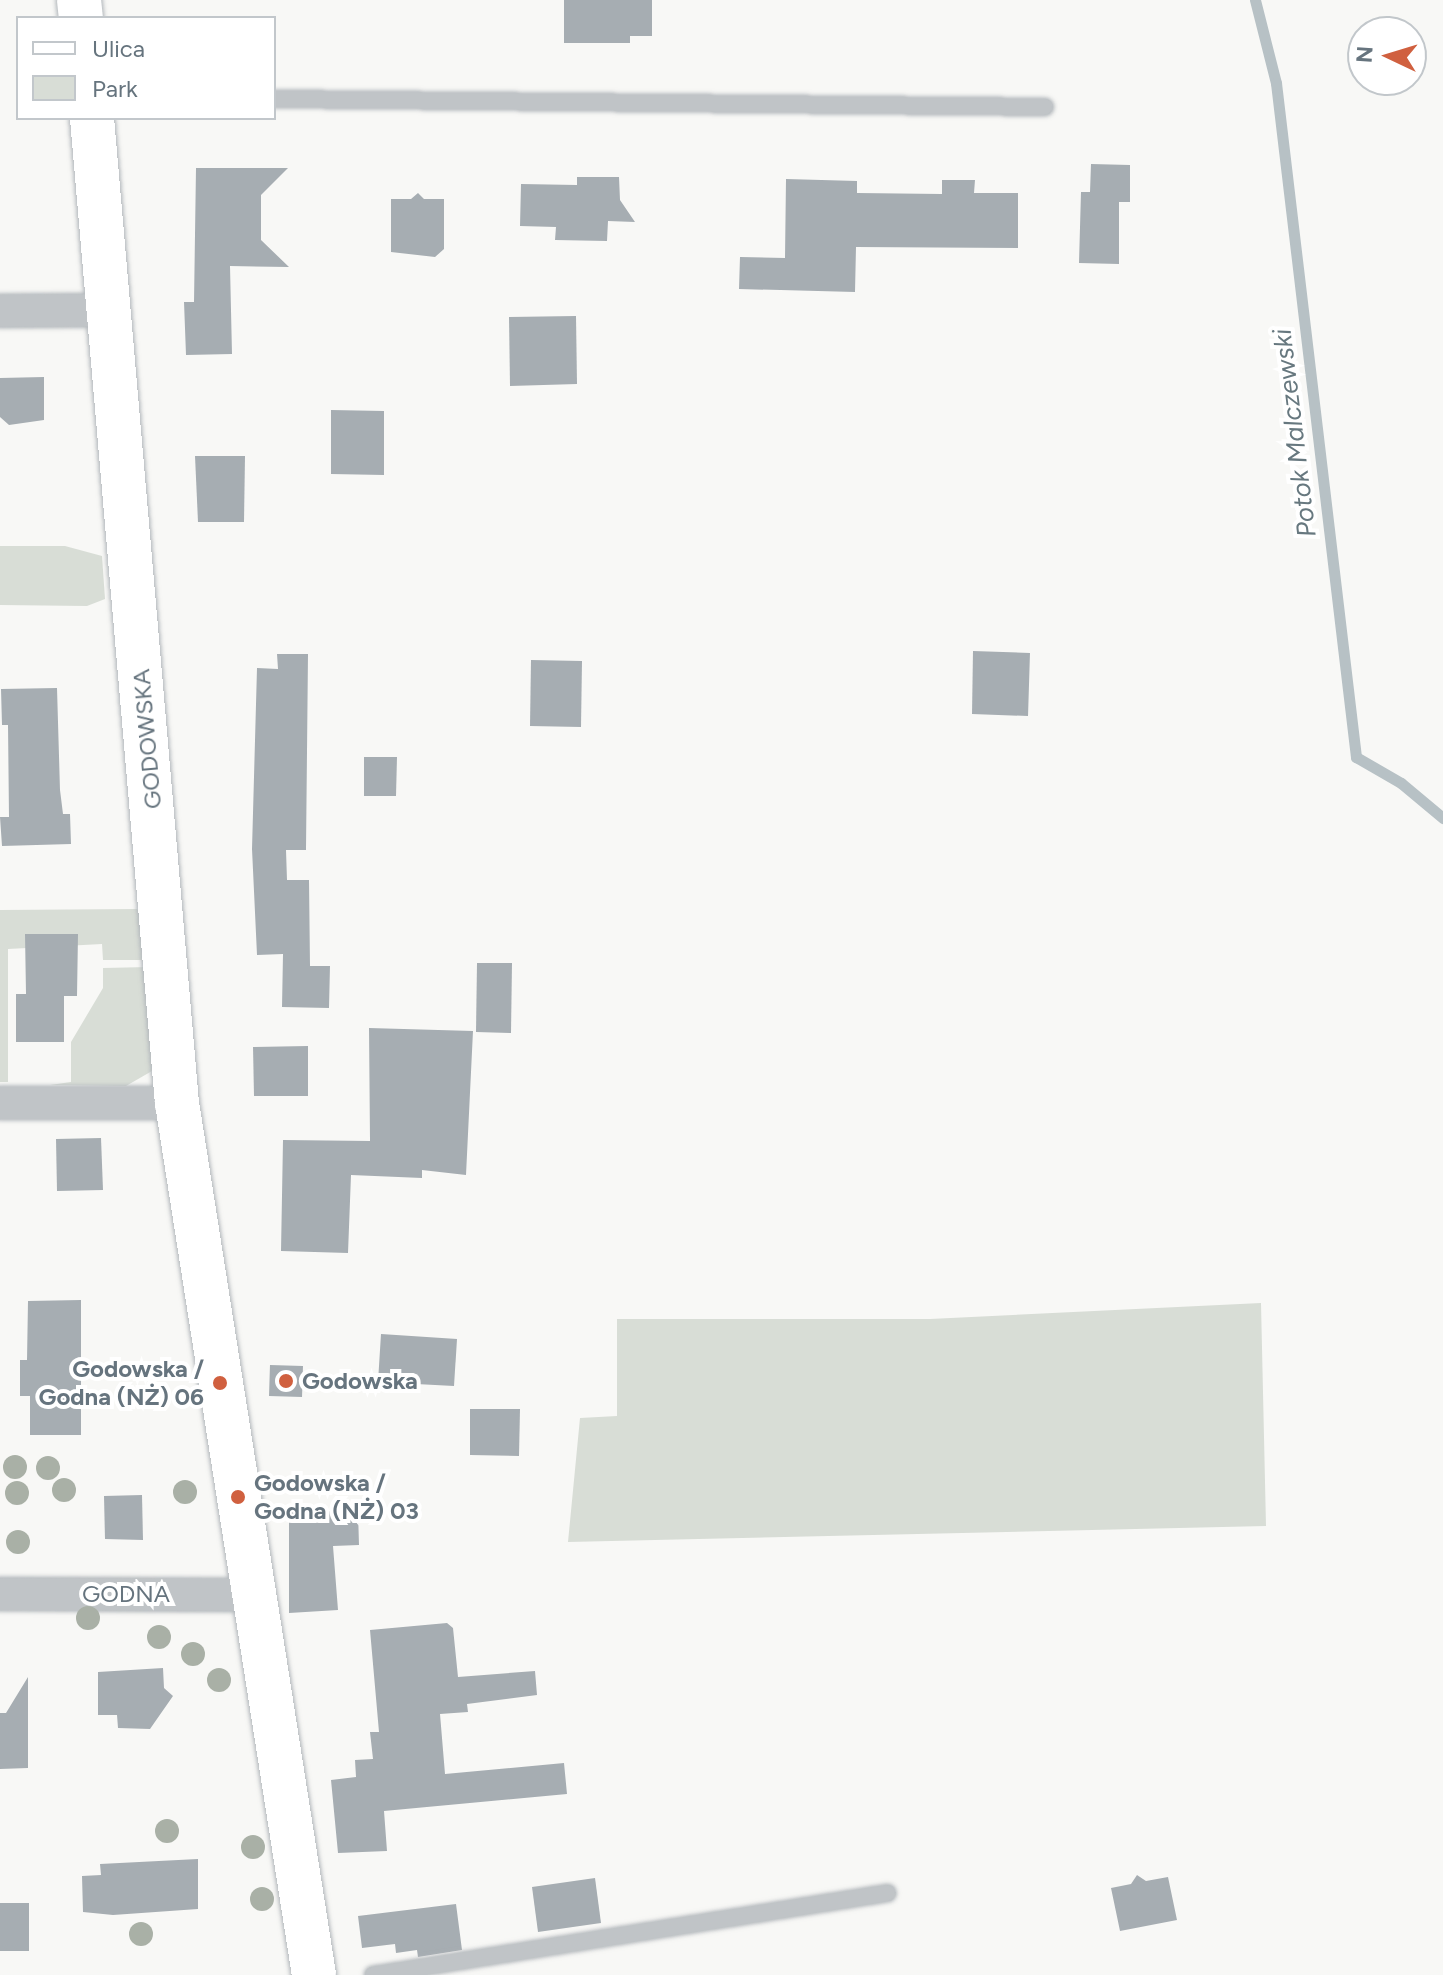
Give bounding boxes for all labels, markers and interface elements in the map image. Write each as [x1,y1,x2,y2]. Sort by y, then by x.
legend [16,16,276,120]
north arrow [1347,16,1427,96]
text: Ulica [92,34,145,63]
text: N [1350,45,1379,64]
text: Park [92,74,138,103]
water label: Potok Malczewski [1267,327,1323,539]
street label: GODOWSKA [127,668,167,810]
place label: Godowska / Godna (NŻ) 06 [39,1355,204,1411]
place label: Godowska [302,1367,418,1395]
marker: Godowska [277,1372,295,1390]
marker: Godowska / Godna (NŻ) 06 [211,1374,229,1392]
place label: Godowska / Godna (NŻ) 03 [254,1469,419,1525]
marker: Godowska / Godna (NŻ) 03 [229,1488,247,1506]
street label: GODNA [82,1580,170,1608]

